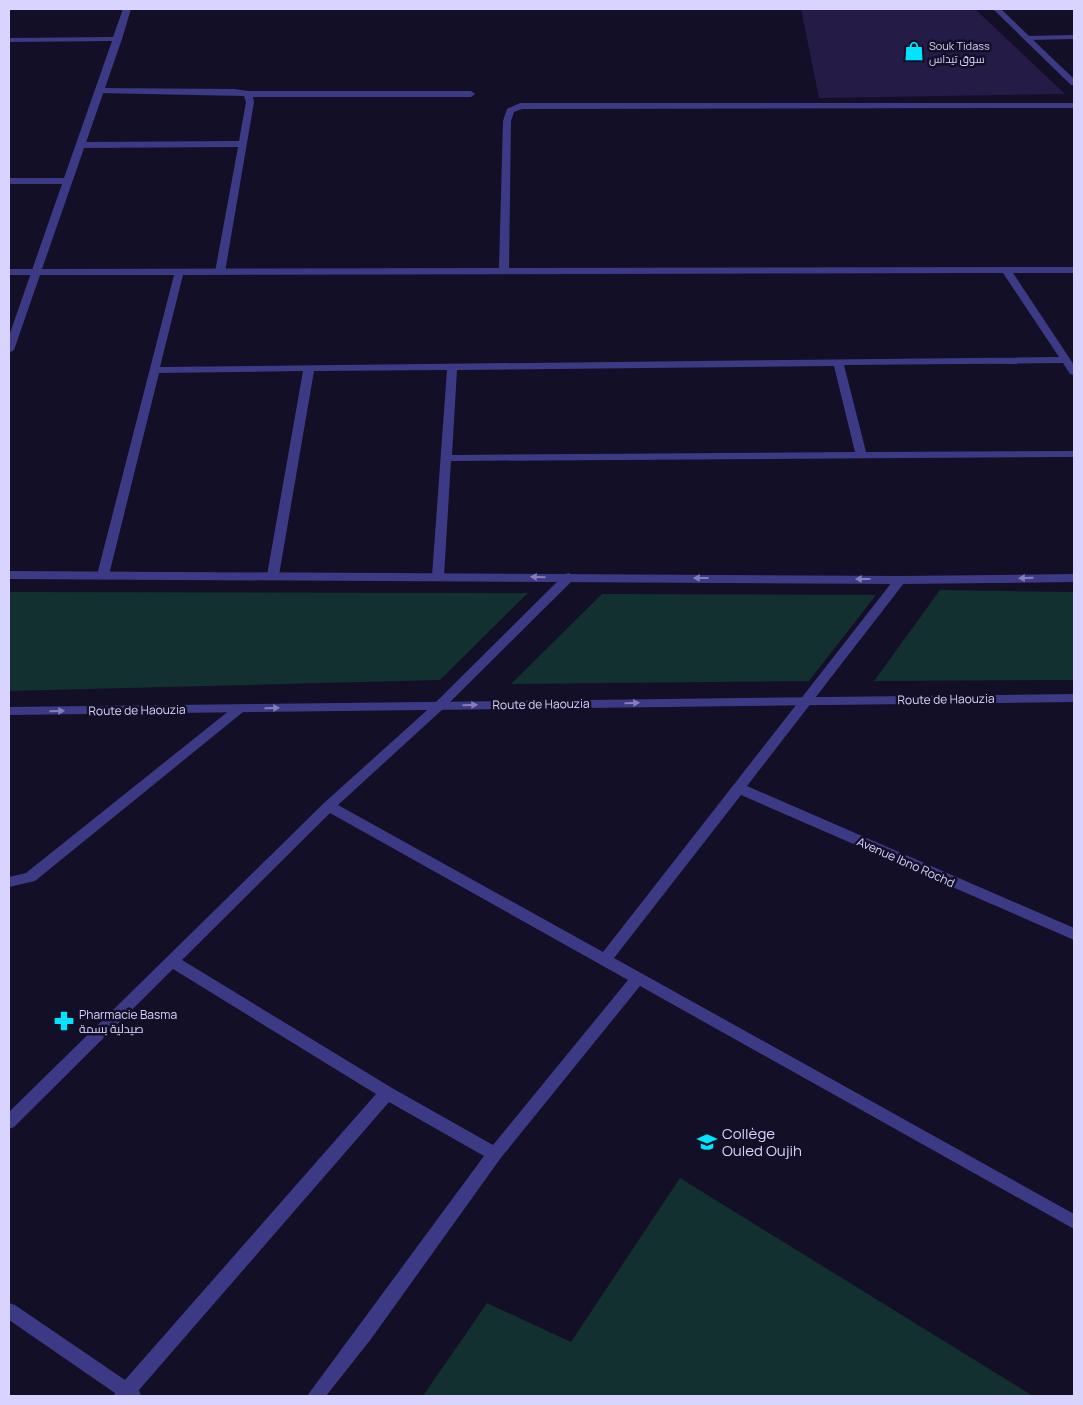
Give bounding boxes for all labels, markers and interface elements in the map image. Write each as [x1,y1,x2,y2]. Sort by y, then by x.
place label: Souk Tidass سوق تيداس [929,38,990,66]
shop icon: Souk Tidass سوق تيداس [903,40,925,62]
one-way arrow [530,573,546,581]
one-way arrow [692,574,708,582]
one-way arrow [1017,574,1033,582]
one-way arrow [855,575,871,583]
street label: Route de Haouzia [897,690,995,708]
street label: Route de Haouzia [492,695,590,713]
one-way arrow [625,699,641,707]
street label: Route de Haouzia [88,701,186,719]
one-way arrow [462,701,478,709]
one-way arrow [265,704,281,712]
one-way arrow [50,707,66,715]
street label: Avenue Ibno Rochd [854,833,958,891]
place label: Pharmacie Basma صيدلية بسمة [79,1006,177,1037]
pharmacy icon: Pharmacie Basma صيدلية بسمة [53,1010,75,1032]
place label: Collège Ouled Oujih [722,1123,802,1161]
school or university icon: Collège Ouled Oujih [696,1131,718,1153]

